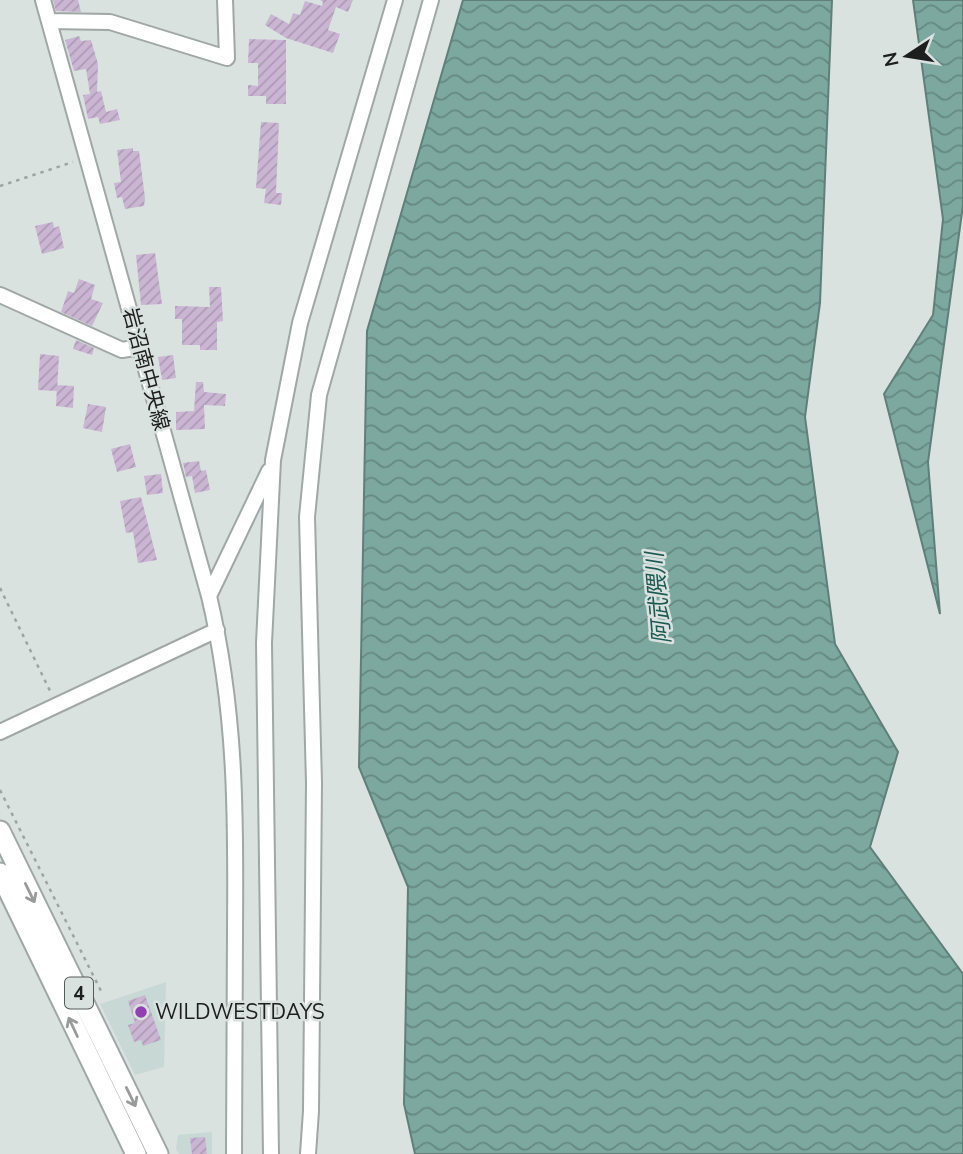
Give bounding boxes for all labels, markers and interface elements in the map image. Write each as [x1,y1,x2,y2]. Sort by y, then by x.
north arrow [872,21,942,91]
text: N [877,50,906,69]
street label: 岩沼南中央線 [116,305,176,433]
water label: 阿武隈川 [639,548,678,645]
one-way arrow [24,882,37,903]
road number: 4 [65,978,93,1009]
place label: WILDWESTDAYS [155,998,325,1026]
marker: WILDWESTDAYS [133,1004,149,1020]
one-way arrow [65,1017,79,1038]
one-way arrow [124,1086,138,1107]

